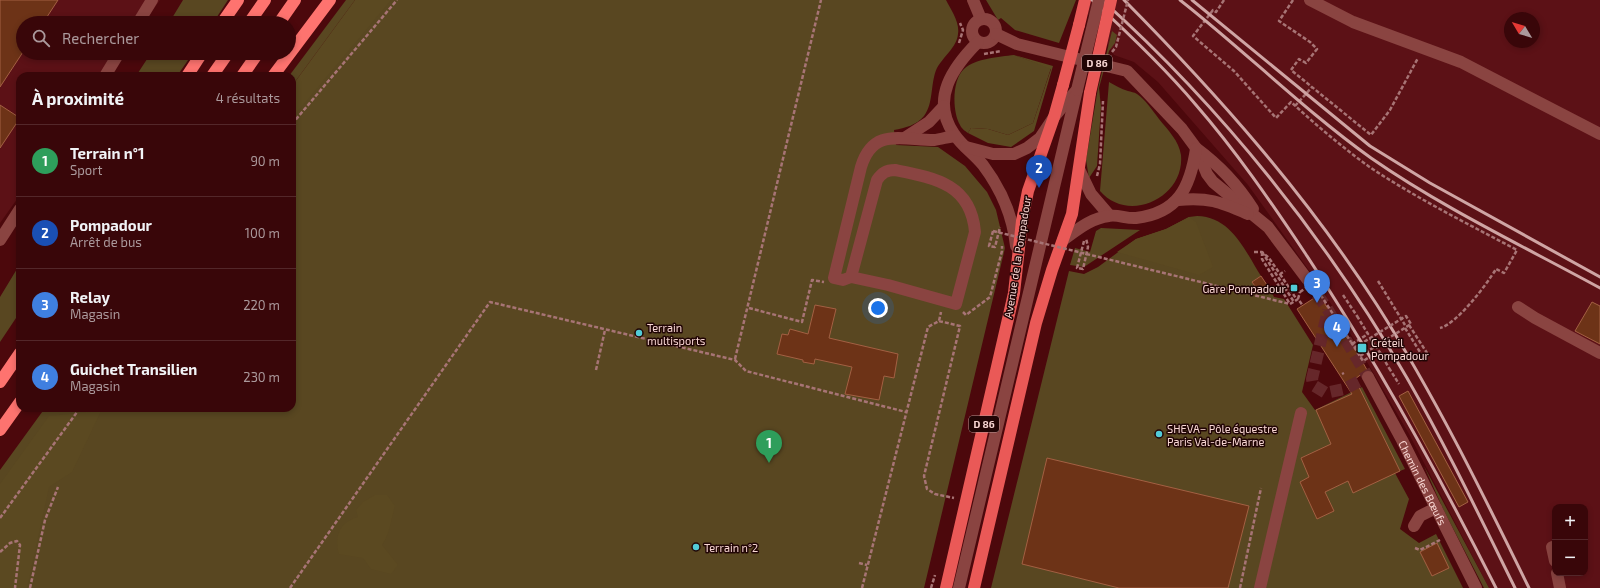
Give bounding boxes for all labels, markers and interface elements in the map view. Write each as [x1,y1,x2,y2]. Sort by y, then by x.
north arrow [1504,12,1540,48]
search box [16,16,296,60]
icon: search [30,27,52,49]
text: Rechercher [62,29,139,47]
road number: D 86 [1082,55,1112,71]
text: À proximité [32,88,124,108]
text: 4 résultats [216,90,280,106]
text: Terrain n°1 [70,144,144,162]
text: 1 [42,153,48,169]
text: 90 m [250,153,280,169]
pin: 2 [1026,155,1052,188]
text: Sport [70,162,102,178]
street label: Avenue de la Pompadour [1001,194,1033,319]
text: Pompadour [70,216,152,234]
text: 2 [41,225,49,241]
text: 100 m [245,225,280,241]
text: Arrêt de bus [70,234,142,250]
pin: 3 [1304,270,1330,303]
place label: Gare Pompadour [1202,282,1287,295]
marker: Gare Pompadour [1289,283,1299,293]
text: Relay [70,288,110,306]
text: 3 [41,297,49,313]
text: 220 m [243,297,280,313]
your location [868,298,888,318]
text: Magasin [70,306,120,322]
pin: 4 [1324,314,1350,347]
place label: Terrain multisports [647,321,706,347]
marker: Terrain multisports [634,328,644,338]
place label: Créteil Pompadour [1371,336,1430,362]
marker: Créteil Pompadour [1356,342,1368,354]
text: Guichet Transilien [70,360,197,378]
text: 4 [41,369,49,385]
text: 230 m [243,369,280,385]
text: Magasin [70,378,120,394]
road number: D 86 [969,416,999,432]
place label: SHEVA– Pôle équestre Paris Val-de-Marne [1167,422,1278,448]
marker: SHEVA– Pôle équestre Paris Val-de-Marne [1154,429,1164,439]
pin: 1 [756,430,782,463]
street label: Chemin des Bœufs [1397,438,1450,527]
map controls [1552,504,1588,576]
button: + [1552,504,1588,540]
button: − [1552,540,1588,576]
place label: Terrain n°2 [704,541,758,554]
marker: Terrain n°2 [691,542,701,552]

